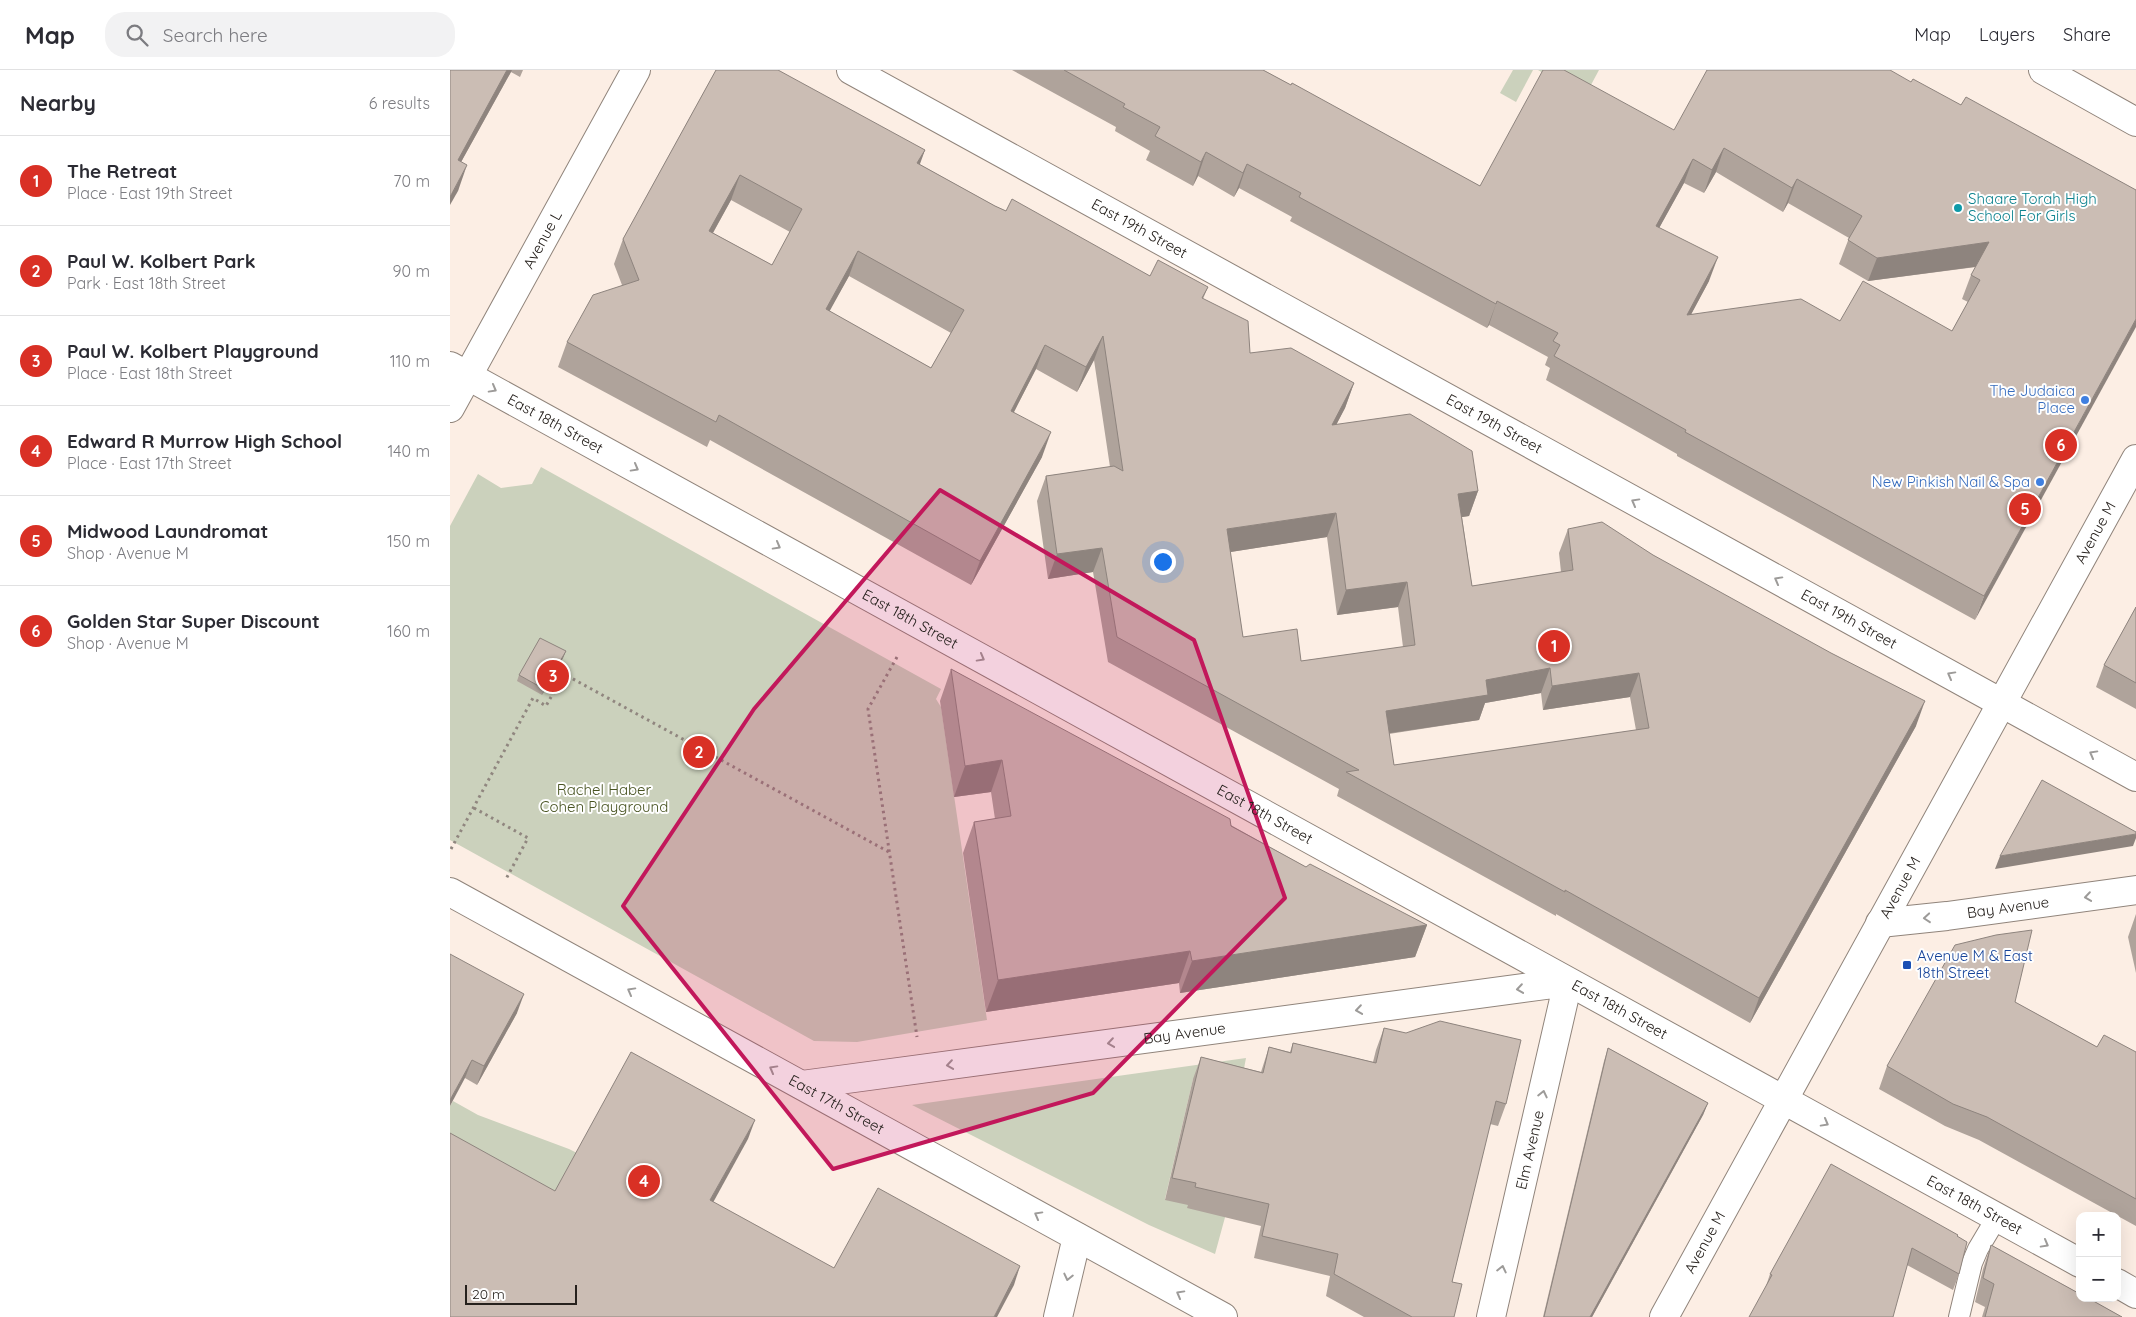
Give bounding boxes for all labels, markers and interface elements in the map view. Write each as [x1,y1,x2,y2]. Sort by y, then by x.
search box [105,12,455,57]
text: Map [25,20,75,50]
icon: search [123,21,151,49]
text: Search here [163,23,268,47]
text: Map [1914,23,1951,46]
text: Layers [1979,23,2035,46]
text: Share [2063,23,2111,46]
text: Nearby [20,90,96,116]
text: 6 results [369,93,430,113]
text: The Retreat [67,159,177,183]
text: 1 [33,171,39,191]
text: 70 m [393,171,430,191]
text: Place · East 19th Street [67,183,233,203]
place label: Shaare Torah High School For Girls [1968,189,2097,225]
street label: East 19th Street [1088,194,1191,262]
marker: Shaare Torah High School For Girls [1952,202,1964,214]
street label: Avenue L [519,207,566,272]
text: Paul W. Kolbert Park [67,249,256,273]
text: 2 [31,261,41,281]
text: 90 m [393,261,430,281]
text: Park · East 18th Street [67,273,226,293]
text: Paul W. Kolbert Playground [67,339,319,363]
text: 3 [32,351,40,371]
text: 110 m [390,351,430,371]
text: Place · East 18th Street [67,363,232,383]
place label: The Judaica Place [1989,381,2075,417]
one-way arrow [487,383,496,393]
street label: East 18th Street [504,389,607,457]
street label: East 19th Street [1443,389,1546,457]
marker: The Judaica Place [2079,394,2091,406]
pin: 6 [2045,426,2077,464]
text: Edward R Murrow High School [67,429,342,453]
text: 4 [31,441,41,461]
text: 140 m [387,441,430,461]
text: Place · East 17th Street [67,453,232,473]
one-way arrow [630,461,639,471]
place label: New Pinkish Nail & Spa [1872,472,2030,491]
marker: New Pinkish Nail & Spa [2034,476,2046,488]
pin: 5 [2009,490,2041,528]
one-way arrow [1632,498,1641,508]
street label: Avenue M [2070,498,2120,567]
text: Midwood Laundromat [67,519,268,543]
text: 5 [31,531,41,551]
text: 150 m [387,531,430,551]
one-way arrow [772,540,781,550]
text: Shop · Avenue M [67,543,189,563]
your location [1150,549,1176,575]
one-way arrow [1774,576,1783,586]
street label: East 18th Street [859,585,961,653]
street label: East 19th Street [1798,585,1900,653]
text: Golden Star Super Discount [67,609,320,633]
text: 6 [32,621,40,641]
text: 160 m [387,621,430,641]
pin: 1 [1538,627,1570,665]
text: Shop · Avenue M [67,633,189,653]
one-way arrow [976,652,985,662]
pin: 3 [537,657,569,695]
one-way arrow [1947,672,1956,682]
pin: 2 [683,733,715,771]
one-way arrow [2090,750,2099,760]
park label: Rachel Haber Cohen Playground [540,780,668,816]
street label: East 18th Street [1214,780,1316,848]
street label: Avenue M [1875,853,1924,922]
one-way arrow [2083,891,2091,902]
street label: Bay Avenue [1966,892,2050,922]
one-way arrow [1922,913,1930,924]
place label: Avenue M & East 18th Street [1917,946,2033,982]
marker: Avenue M & East 18th Street [1901,959,1913,971]
street label: East 18th Street [1569,975,1671,1043]
one-way arrow [1516,983,1524,994]
one-way arrow [627,987,636,997]
one-way arrow [1355,1004,1363,1015]
street label: Bay Avenue [1142,1018,1227,1048]
one-way arrow [1107,1038,1115,1048]
one-way arrow [946,1059,954,1070]
one-way arrow [769,1066,778,1076]
street label: East 17th Street [786,1070,888,1138]
one-way arrow [1537,1090,1548,1099]
street label: Elm Avenue [1511,1108,1548,1192]
one-way arrow [1820,1117,1829,1127]
pin: 4 [628,1162,660,1200]
street label: East 18th Street [1924,1171,2026,1238]
street label: Avenue M [1680,1208,1729,1277]
one-way arrow [1035,1211,1044,1221]
map controls [2076,1212,2121,1302]
button: + [2076,1212,2121,1257]
one-way arrow [2039,1237,2048,1247]
button: − [2076,1257,2121,1302]
one-way arrow [1496,1265,1507,1274]
one-way arrow [1063,1272,1074,1281]
scale bar [465,1282,578,1305]
text: 20 m [472,1285,505,1303]
one-way arrow [1177,1290,1186,1300]

